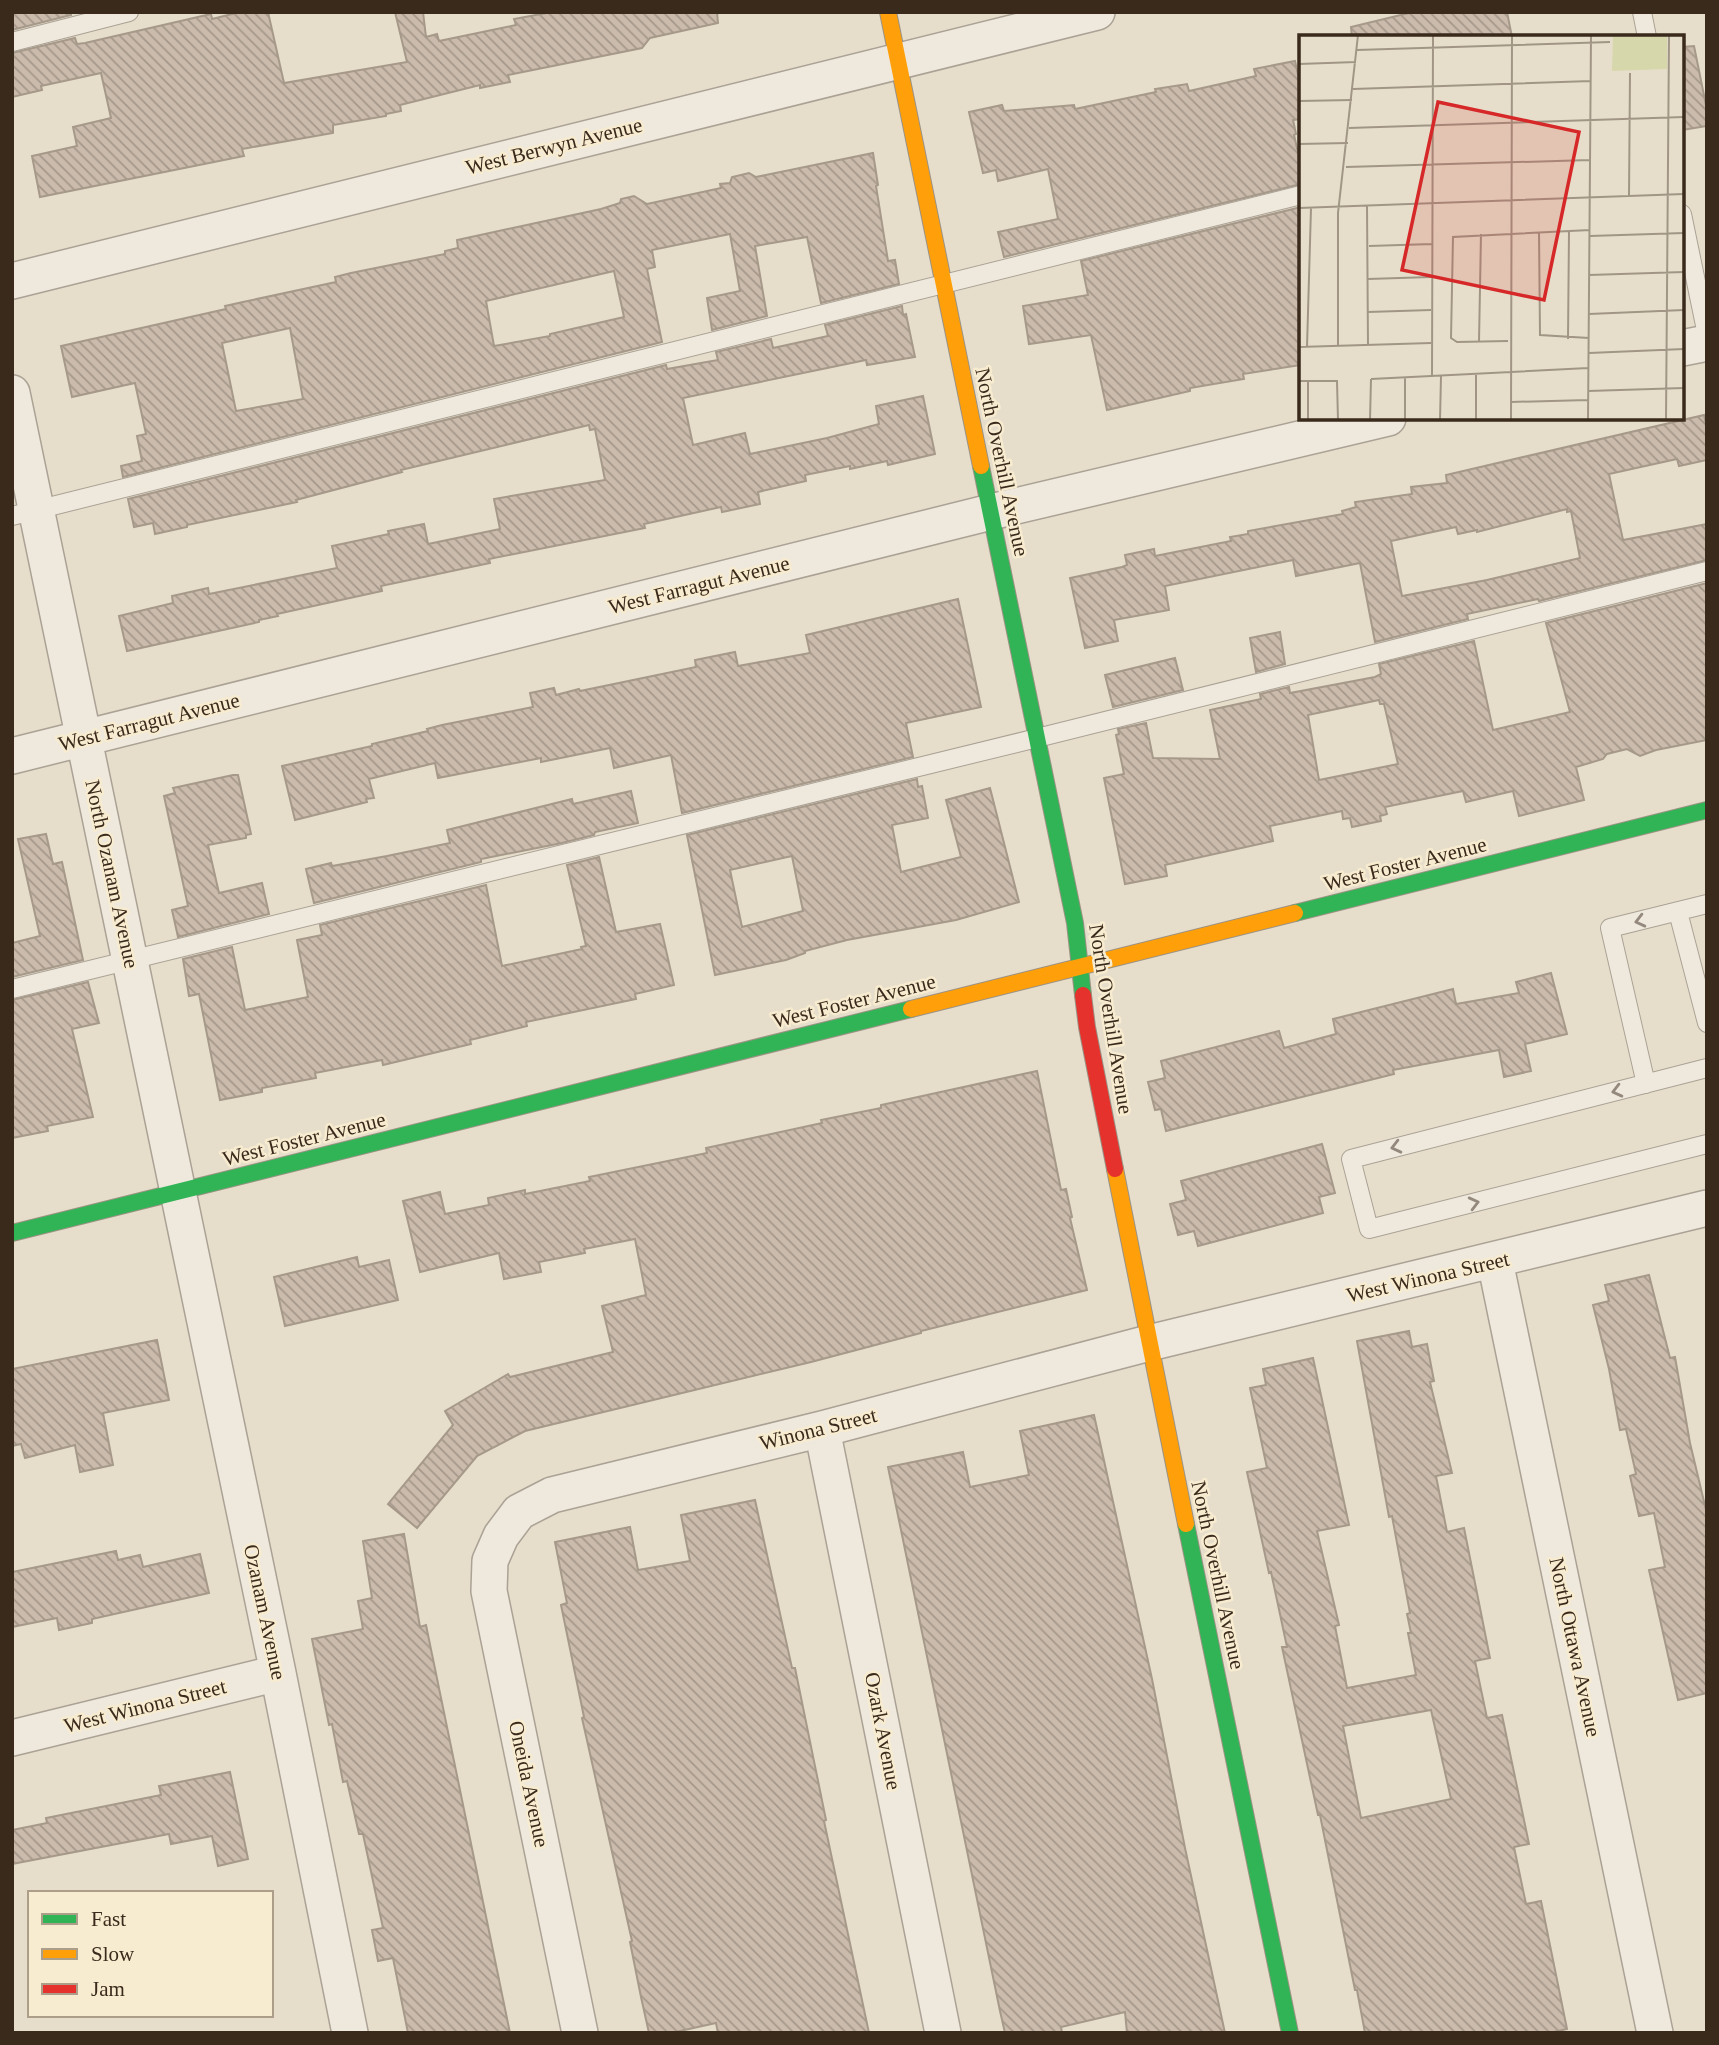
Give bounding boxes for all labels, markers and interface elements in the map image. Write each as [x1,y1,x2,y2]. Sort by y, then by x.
inset map [1299,35,1684,420]
street label: West Berwyn Avenue [463,112,645,180]
street label: North Overhill Avenue [970,366,1034,558]
street label: West Farragut Avenue [606,551,792,619]
street label: West Farragut Avenue [56,688,242,756]
street label: North Ozanam Avenue [80,778,144,970]
street label: West Foster Avenue [1321,832,1489,896]
one-way arrow [1635,912,1647,927]
street label: North Overhill Avenue [1084,922,1138,1116]
street label: West Foster Avenue [770,969,938,1033]
one-way arrow [1611,1083,1623,1097]
street label: West Foster Avenue [220,1107,388,1171]
one-way arrow [1391,1139,1403,1153]
one-way arrow [1468,1197,1480,1211]
street label: West Winona Street [1344,1247,1512,1307]
street label: Winona Street [757,1403,879,1455]
street label: North Overhill Avenue [1186,1479,1250,1671]
street label: Ozanam Avenue [239,1542,291,1682]
street label: North Ottawa Avenue [1544,1555,1606,1739]
street label: Ozark Avenue [860,1670,906,1792]
street label: West Winona Street [61,1674,229,1738]
street label: Oneida Avenue [504,1719,554,1849]
legend [28,1891,273,2017]
text: Fast [91,1907,126,1931]
text: Slow [91,1942,135,1966]
text: Jam [91,1977,125,2001]

